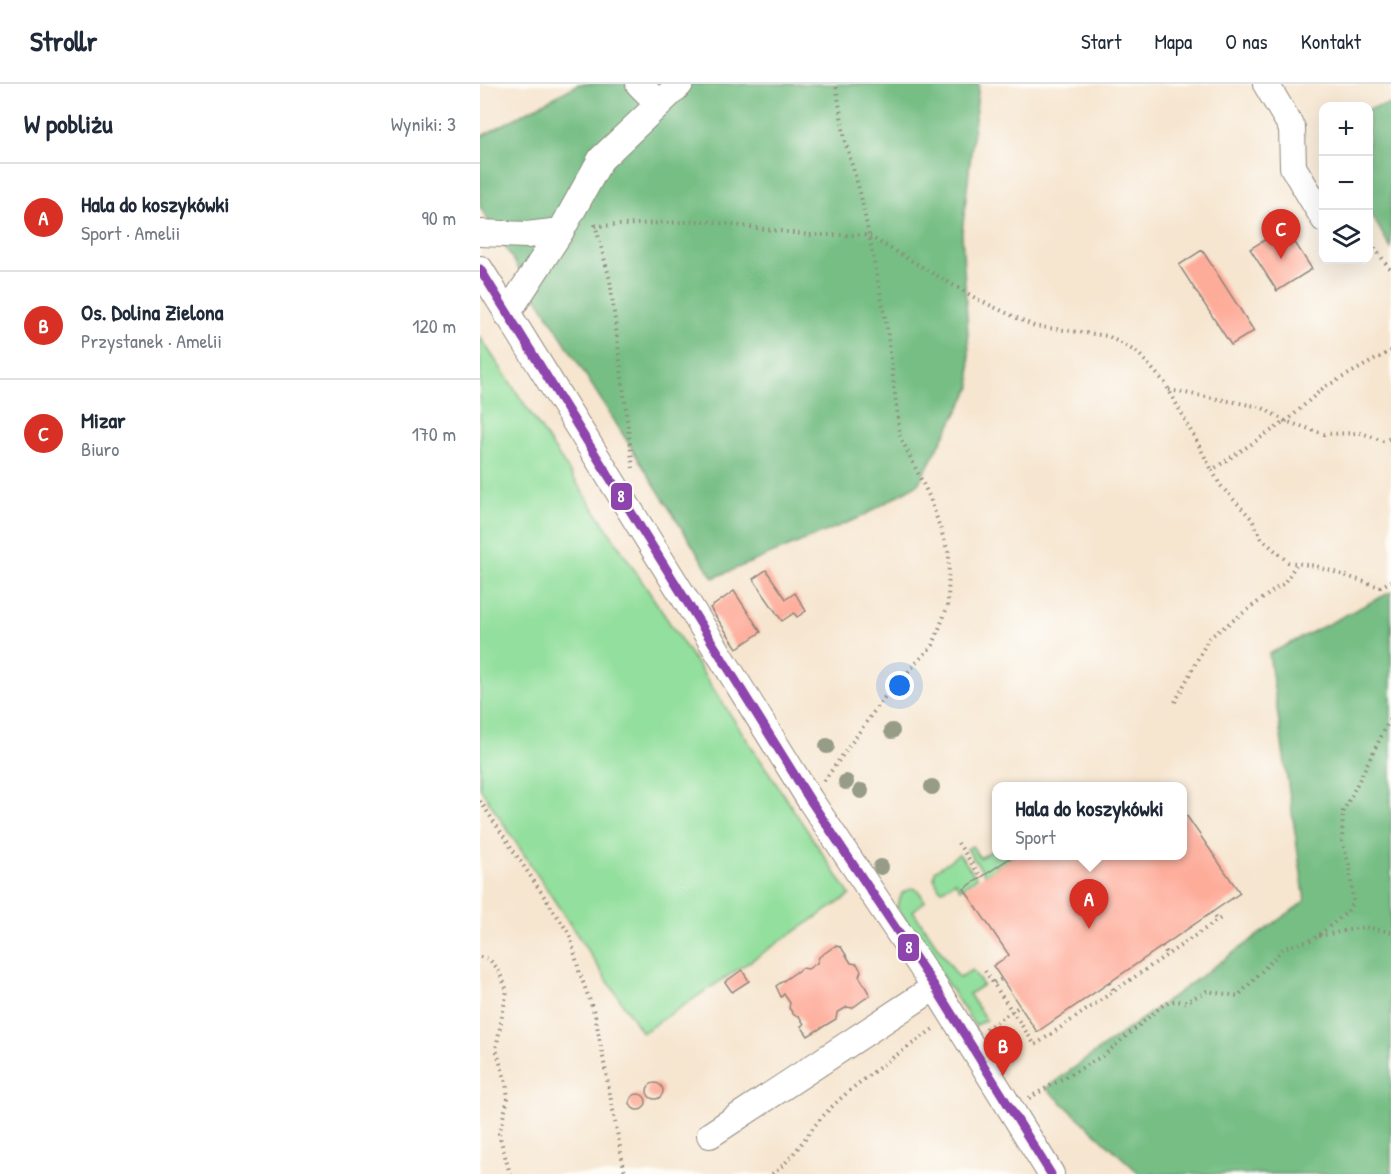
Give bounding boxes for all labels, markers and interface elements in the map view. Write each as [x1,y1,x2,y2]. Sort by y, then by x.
text: Strollr [30,22,97,60]
text: Start [1081,27,1121,56]
text: Mapa [1154,27,1192,56]
text: O nas [1225,27,1268,56]
text: Kontakt [1301,27,1361,56]
map controls [1319,102,1373,264]
button: + [1319,102,1373,156]
text: W pobliżu [24,106,113,141]
text: Wyniki: 3 [391,110,456,137]
button: − [1319,156,1373,210]
text: Hala do koszykówki [81,189,229,219]
text: A [39,204,48,231]
text: 90 m [422,204,456,231]
pin: C [1262,210,1300,259]
button: layers [1319,210,1373,264]
text: Sport · Amelii [81,219,180,246]
text: Os. Dolina Zielona [81,297,223,327]
text: B [38,312,49,339]
text: 120 m [412,312,456,339]
text: Przystanek · Amelii [81,327,222,354]
text: Mizar [81,405,126,435]
text: C [38,420,49,447]
text: 170 m [412,420,456,447]
text: Biuro [81,435,119,462]
line badge: 8 [610,482,633,511]
text: 8 [618,485,625,507]
your location [885,671,914,700]
popup [992,782,1187,860]
text: Hala do koszykówki [1015,793,1164,823]
text: Sport [1015,823,1056,850]
pin: A [1070,880,1108,929]
line badge: 8 [897,933,920,962]
text: 8 [906,936,913,958]
pin: B [984,1026,1022,1076]

